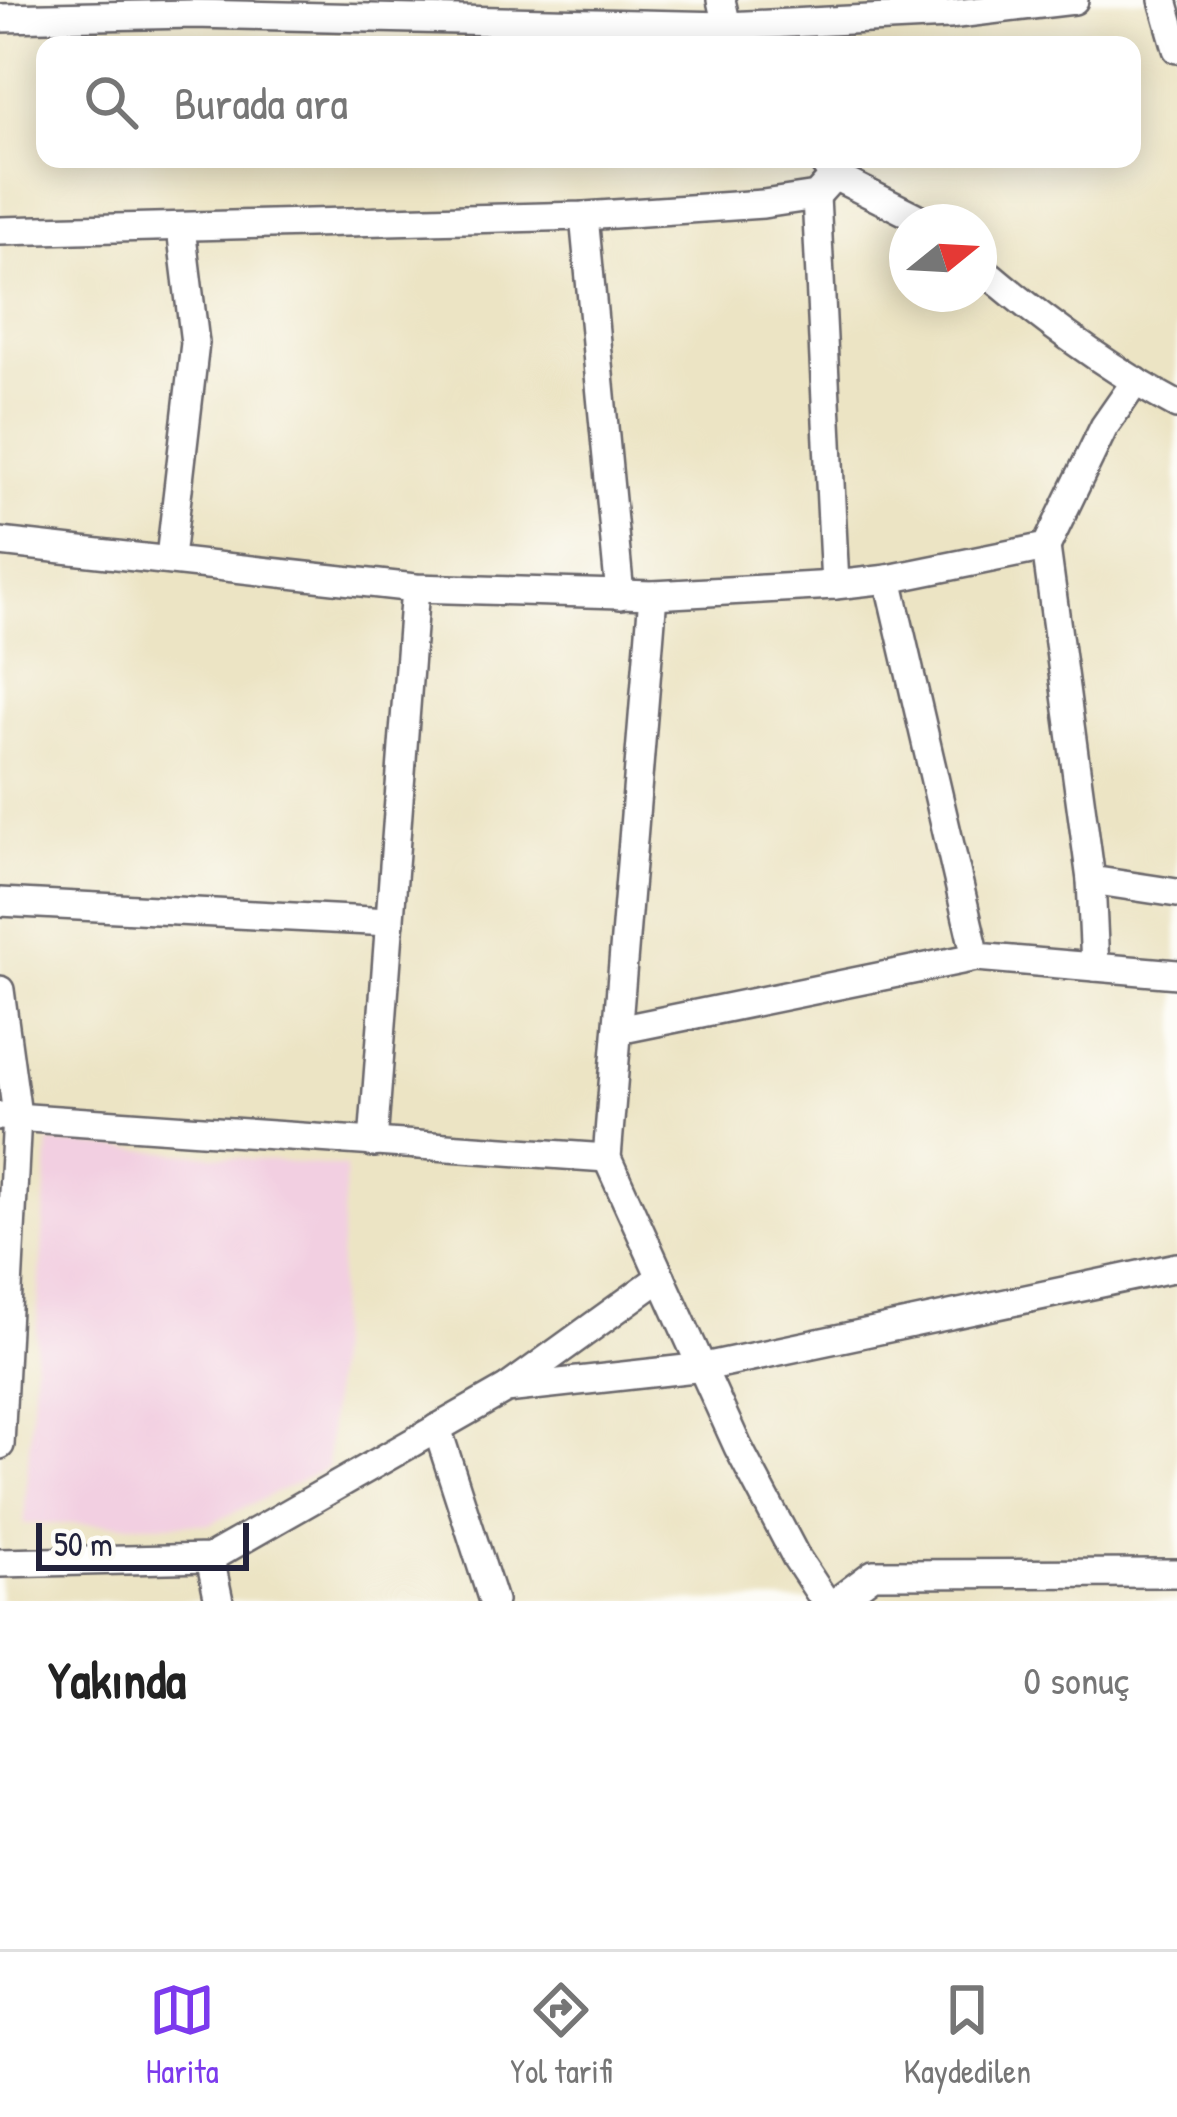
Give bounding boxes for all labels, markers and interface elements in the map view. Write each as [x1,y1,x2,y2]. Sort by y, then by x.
search box [36,36,1141,168]
icon: search [78,69,144,135]
text: Burada ara [174,72,348,133]
north arrow [889,204,997,312]
scale bar [36,1517,249,1570]
text: 50 m [54,1522,113,1566]
text: Yakında [48,1645,186,1714]
text: 0 sonuç [1023,1653,1129,1706]
tab: Harita [146,1977,219,2093]
tab: Yol tarifi [510,1977,612,2093]
tab: Kaydedilen [904,1977,1031,2093]

